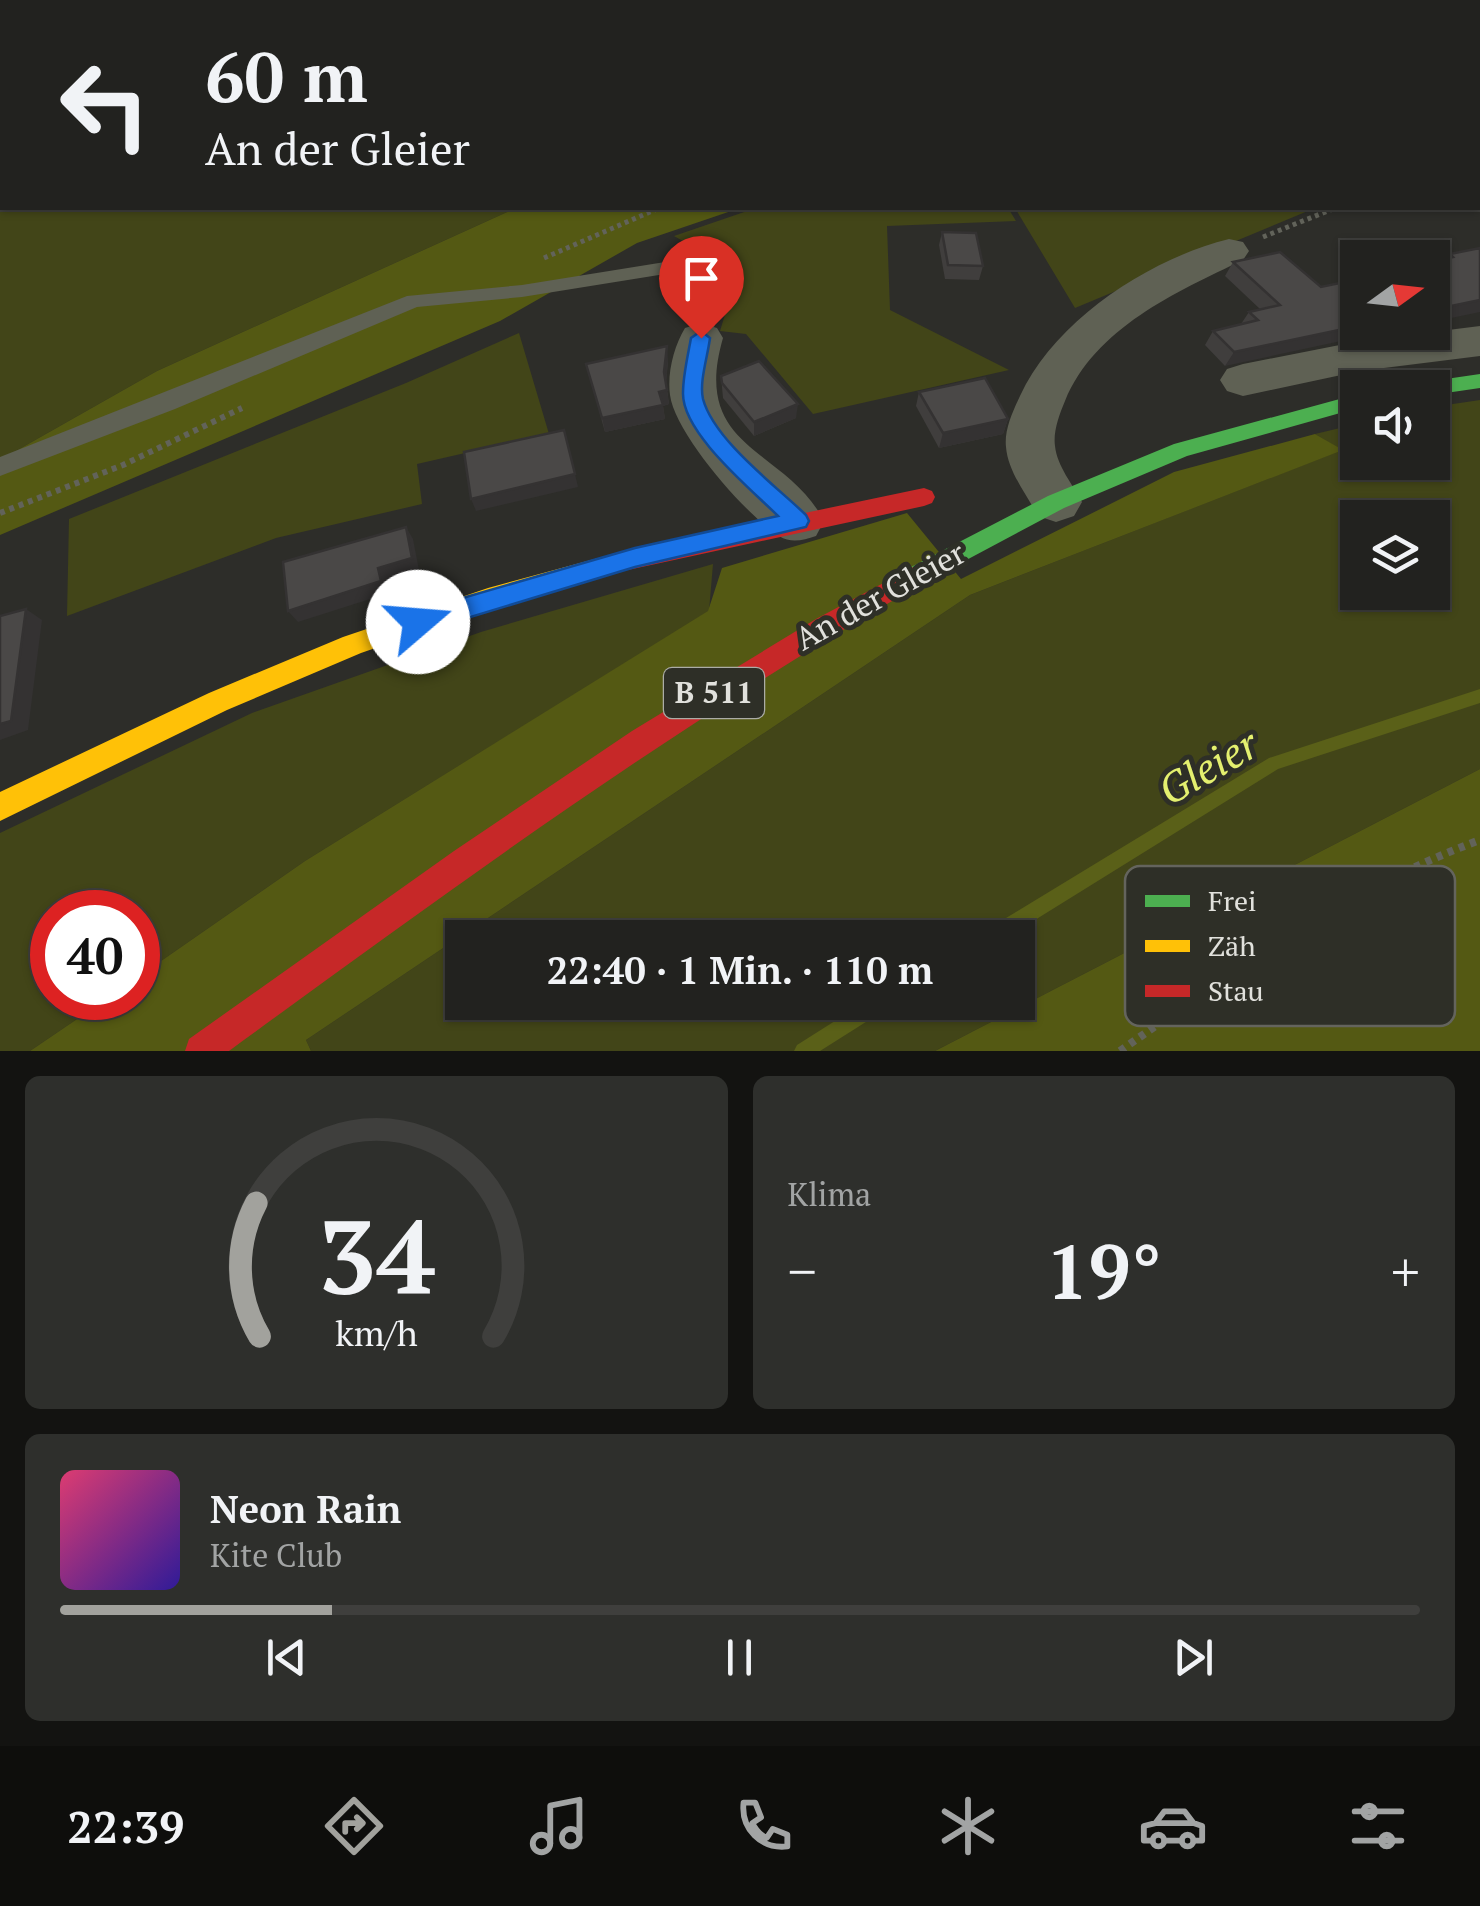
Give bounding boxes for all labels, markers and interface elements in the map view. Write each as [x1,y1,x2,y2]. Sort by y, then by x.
text: 60 m [205,29,368,122]
icon: left [40,40,170,170]
text: An der Gleier [205,118,470,178]
pin [659,236,744,339]
north arrow [1340,240,1450,350]
map controls [1340,240,1450,610]
icon: arrive [674,251,729,306]
button: sound [1340,370,1450,480]
button: layers [1340,500,1450,610]
street label: An der Gleier [787,531,973,659]
position arrow [366,570,470,674]
road number: B 511 [664,668,764,718]
water label: Gleier [1148,714,1269,817]
legend [1125,866,1455,1026]
text: Frei [1208,882,1257,919]
speed limit sign: 40 [30,890,160,1020]
text: Zäh [1208,927,1256,964]
text: 22:40 · 1 Min. · 110 m [547,945,933,995]
text: Stau [1208,972,1264,1009]
text: Klima [788,1173,871,1215]
text: 34 [317,1186,435,1324]
text: 19° [1046,1221,1162,1320]
text: − [788,1234,817,1307]
text: + [1391,1234,1420,1307]
text: km/h [335,1309,418,1356]
text: Neon Rain [210,1484,401,1534]
text: Kite Club [210,1534,342,1576]
icon: previous [259,1630,314,1685]
icon: pause [712,1630,767,1685]
icon: next [1166,1630,1221,1685]
icon: directions [319,1791,389,1861]
icon: music [524,1791,594,1861]
icon: phone [729,1791,799,1861]
icon: climate [933,1791,1003,1861]
icon: car [1138,1791,1208,1861]
icon: filters [1343,1791,1413,1861]
text: 22:39 [67,1796,184,1856]

